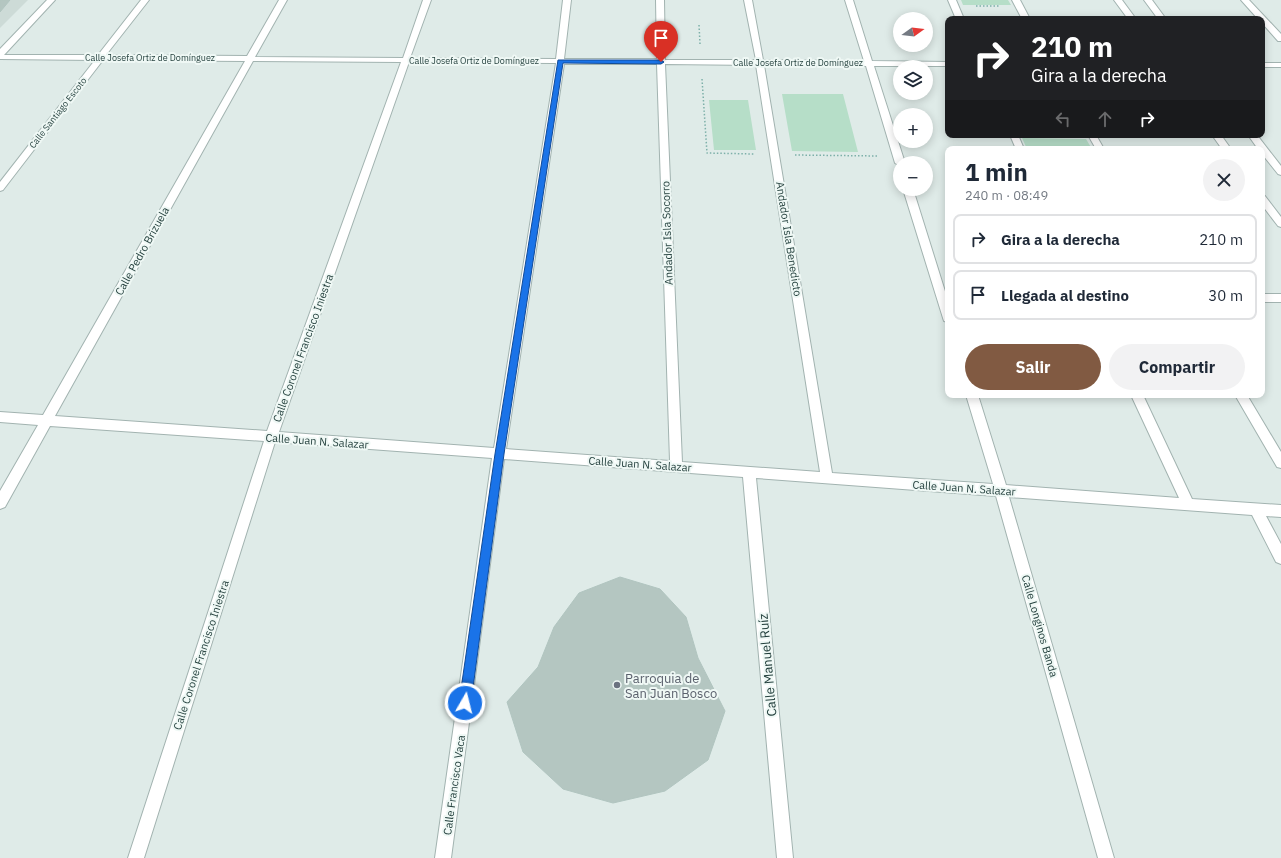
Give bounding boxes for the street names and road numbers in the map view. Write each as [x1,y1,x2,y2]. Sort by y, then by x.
street label: Calle Josefa Ortiz de Domínguez [85,52,215,63]
street label: Calle Josefa Ortiz de Domínguez [409,55,539,66]
street label: Calle Josefa Ortiz de Domínguez [733,57,863,68]
street label: Calle Santiago Escoto [27,75,89,150]
street label: Andador Isla Socorro [658,181,676,285]
street label: Andador Isla Benedicto [773,181,805,297]
street label: Calle Pedro Brizuela [112,204,172,298]
street label: Calle Coronel Francisco Iniestra [270,272,336,424]
street label: Calle Juan N. Salazar [265,430,369,452]
street label: Calle Juan N. Salazar [588,453,692,475]
street label: Calle Juan N. Salazar [912,477,1016,499]
street label: Calle Longinos Banda [1019,573,1061,679]
street label: Calle Coronel Francisco Iniestra [170,578,232,732]
street label: Calle Manuel Ruíz [755,613,780,717]
street label: Calle Francisco Vaca [440,734,468,836]

